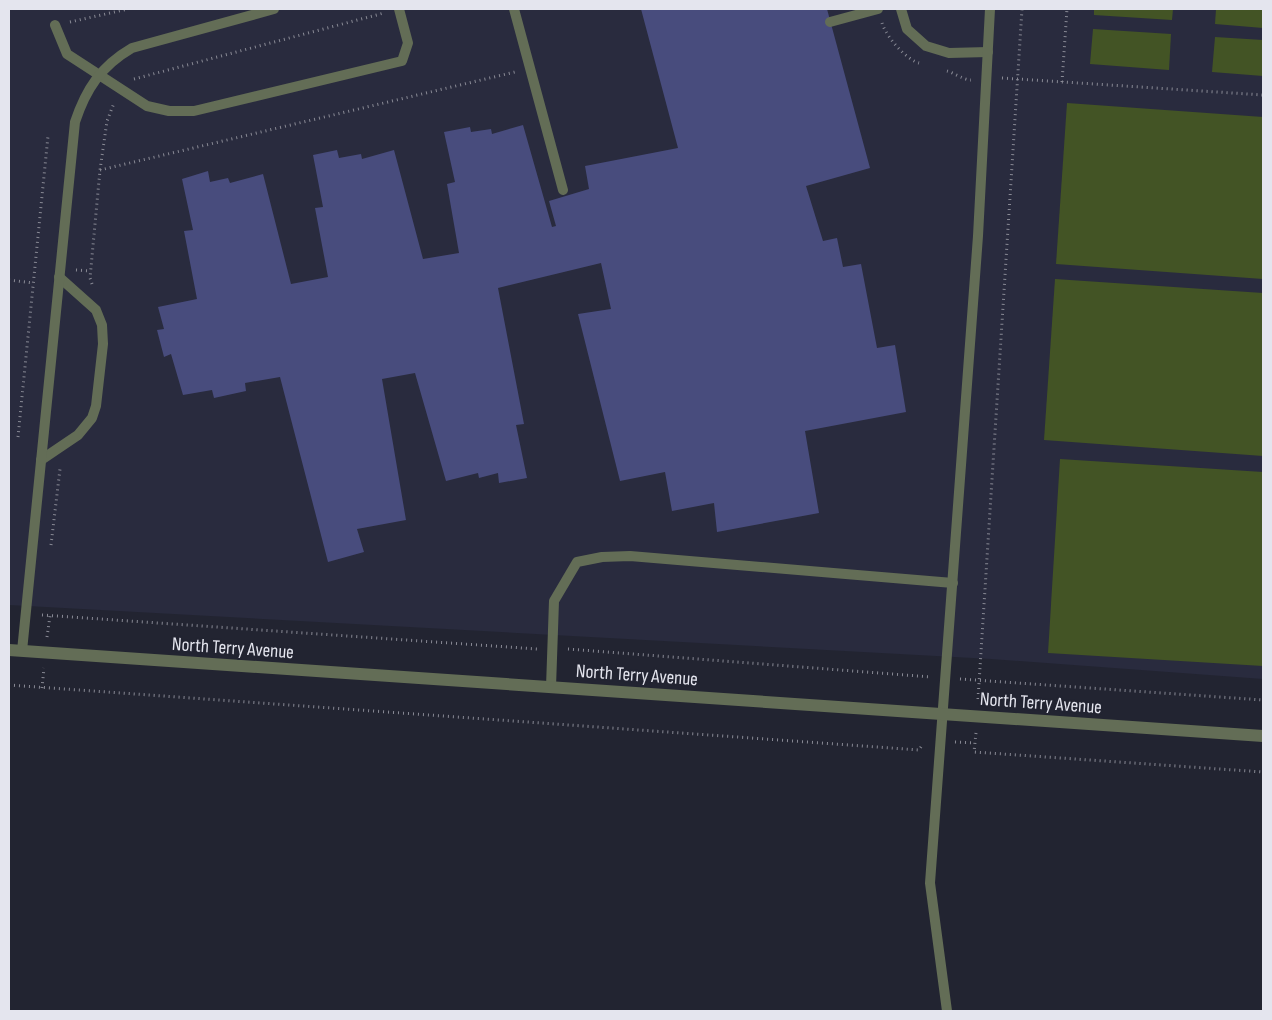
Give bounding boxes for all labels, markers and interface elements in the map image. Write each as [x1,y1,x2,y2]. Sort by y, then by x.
street label: North Terry Avenue [171,633,295,664]
street label: North Terry Avenue [575,660,699,691]
street label: North Terry Avenue [979,688,1103,719]

